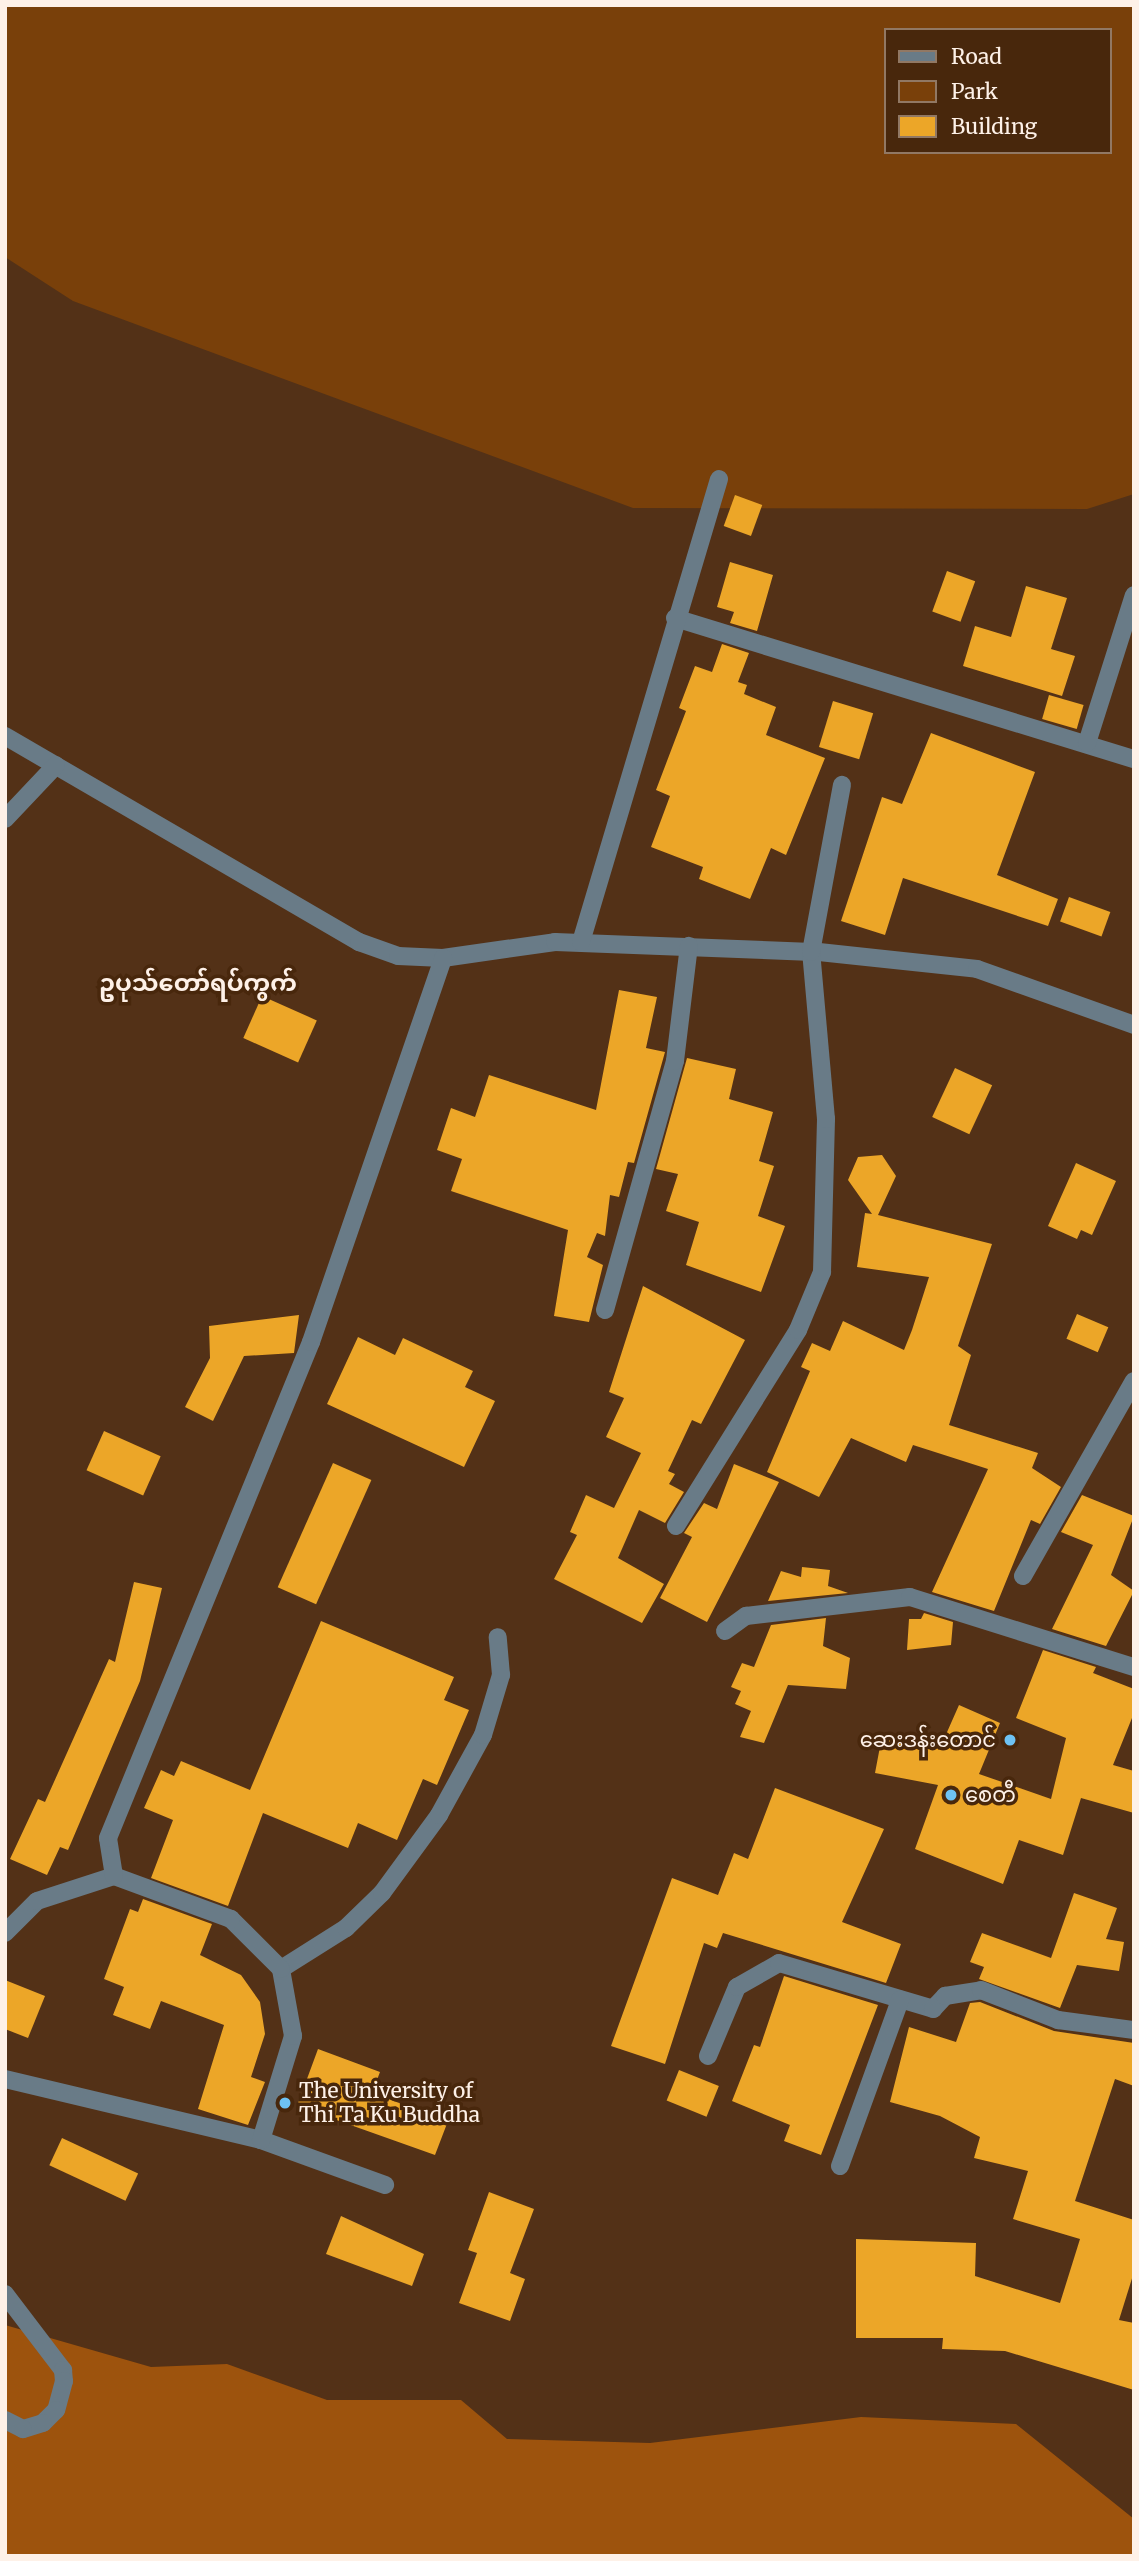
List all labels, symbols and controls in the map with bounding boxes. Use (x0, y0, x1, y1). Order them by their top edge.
legend (884, 28, 1111, 154)
text: Road (951, 43, 1002, 70)
text: Park (951, 78, 998, 105)
text: Building (951, 113, 1037, 140)
district label: ဥပုသ်တော်ရပ်ကွက် (99, 969, 297, 997)
place label: ဆေးဒန်းတောင် (860, 1727, 996, 1753)
marker: ဆေးဒန်းတောင် (1002, 1732, 1018, 1748)
place label: စေတီ (965, 1782, 1016, 1808)
marker: စေတီ (943, 1787, 959, 1803)
place label: The University of Thi Ta Ku Buddha (299, 2078, 480, 2128)
marker: The University of Thi Ta Ku Buddha (277, 2095, 293, 2111)

